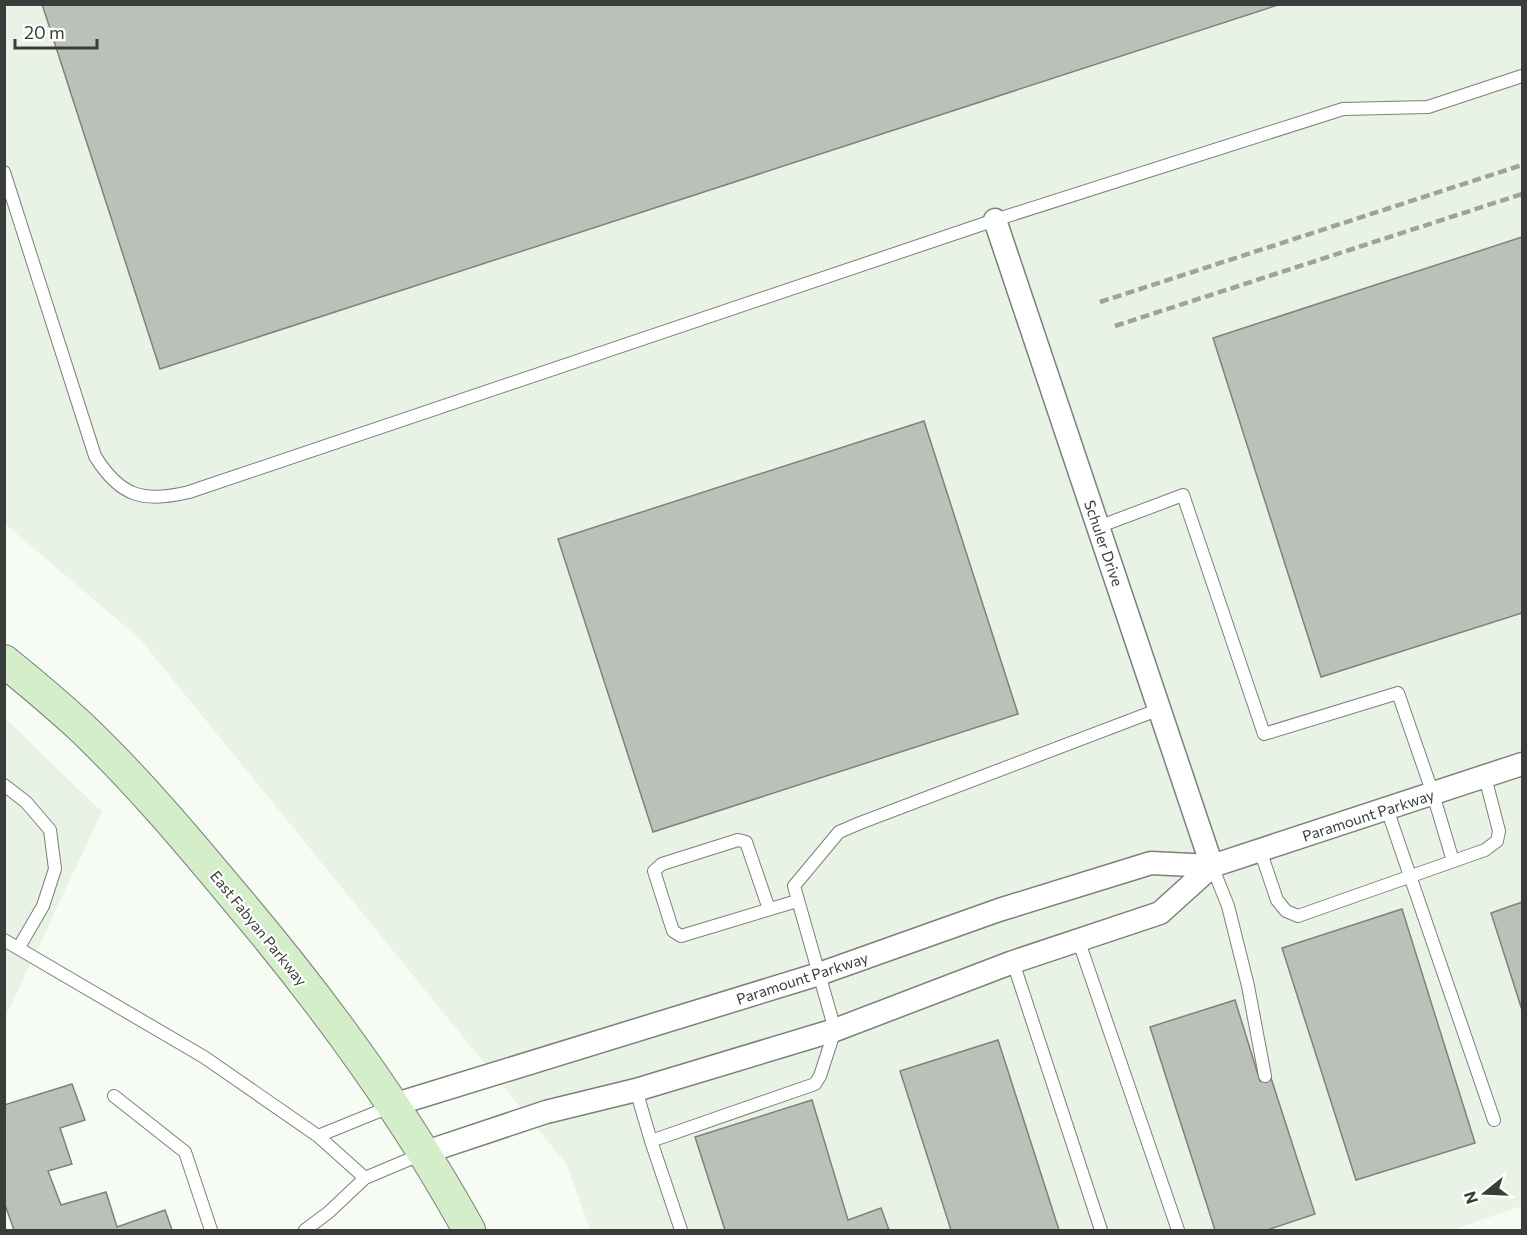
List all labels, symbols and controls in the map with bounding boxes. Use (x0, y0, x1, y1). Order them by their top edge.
scale bar (15, 12, 98, 50)
text: 20 m (24, 21, 65, 43)
street label: Schuler Drive (1081, 498, 1127, 589)
street label: Paramount Parkway (1300, 785, 1436, 845)
street label: East Fabyan Parkway (207, 867, 311, 989)
street label: Paramount Parkway (734, 948, 870, 1008)
north arrow (1455, 1163, 1515, 1223)
text: N (1459, 1189, 1481, 1206)

